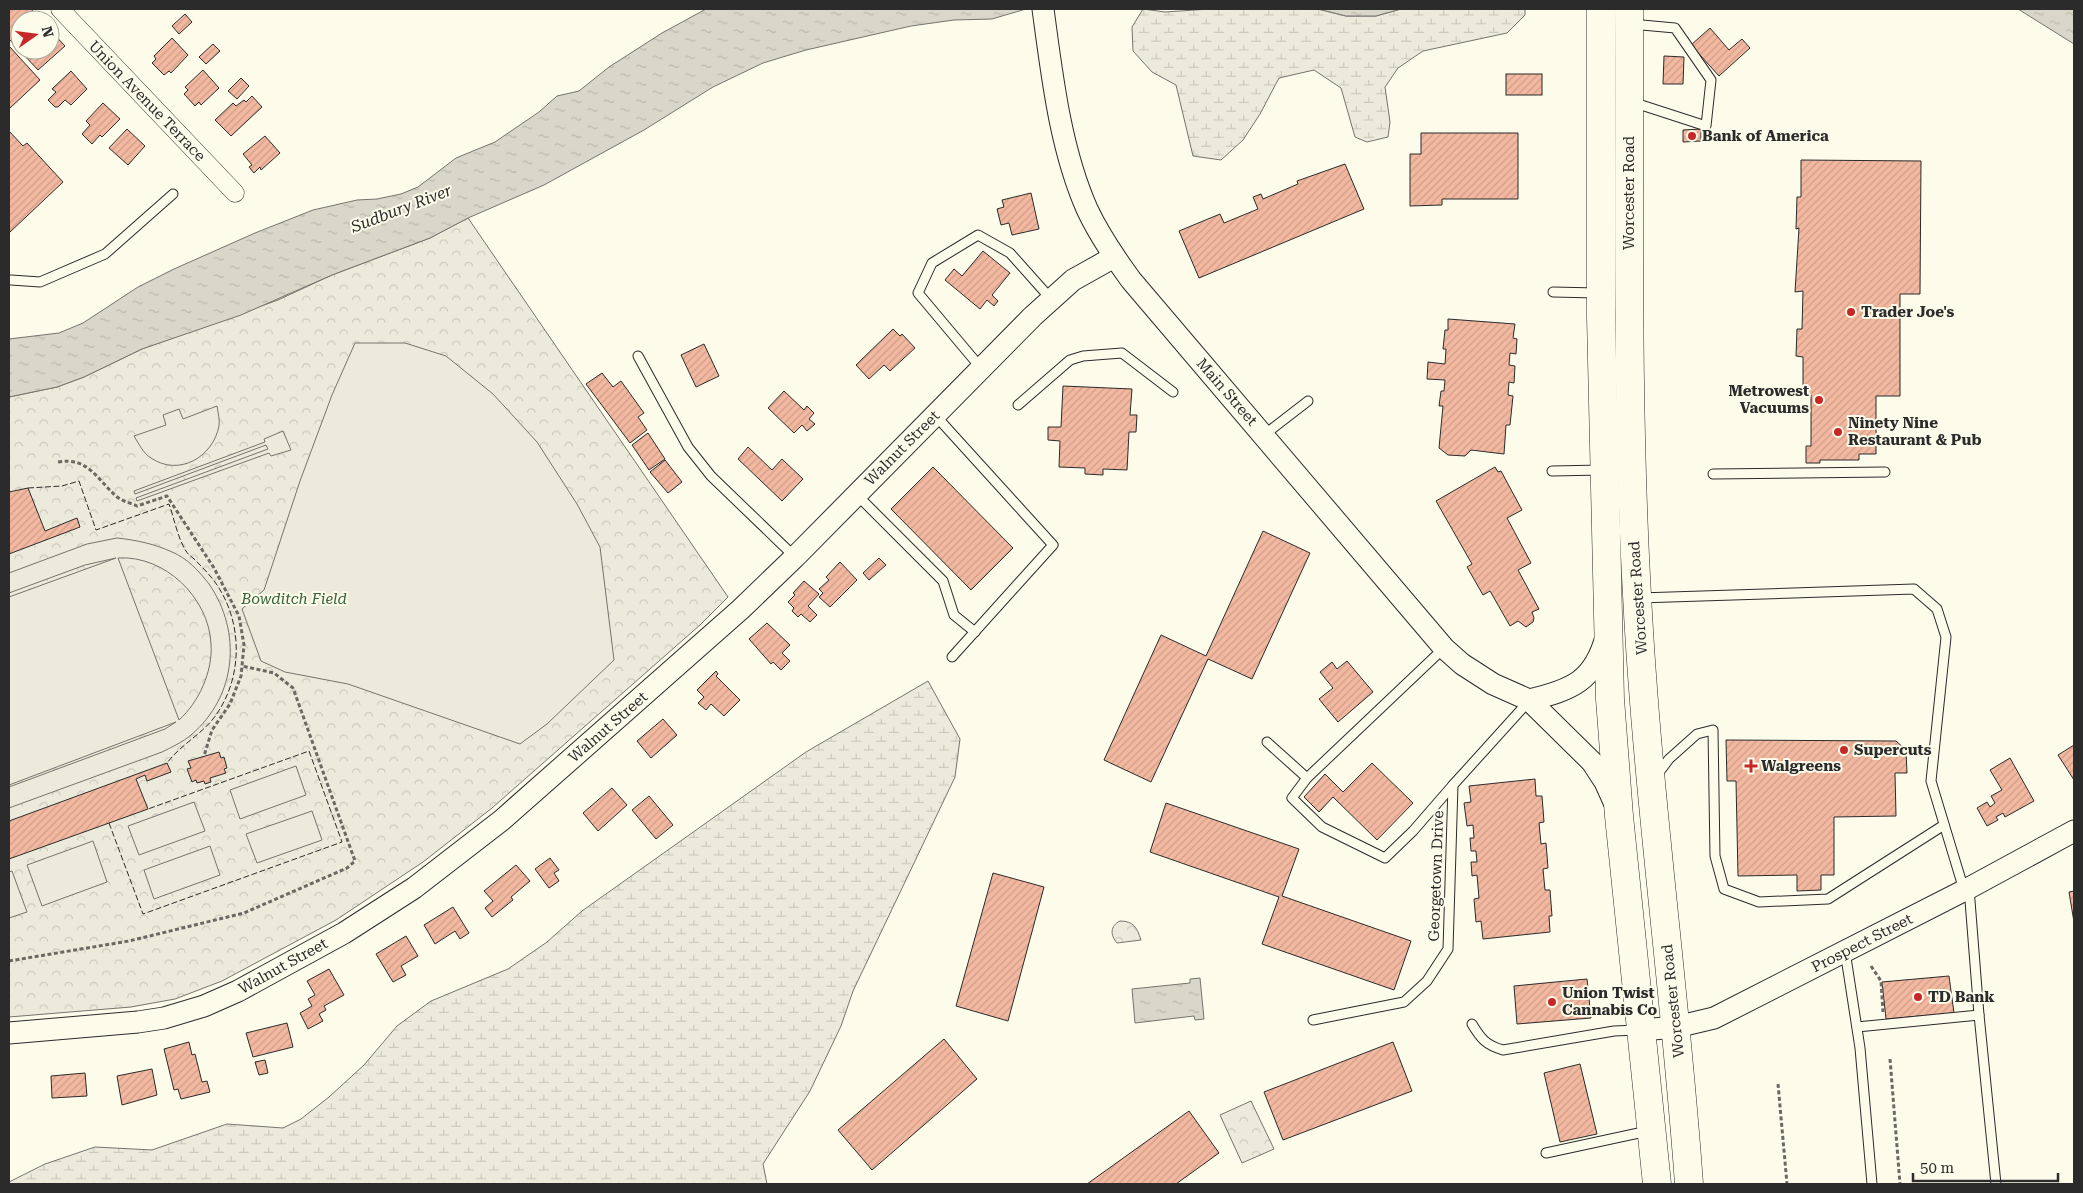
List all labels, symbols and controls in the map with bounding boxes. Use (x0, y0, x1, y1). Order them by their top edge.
north arrow (10, 10, 60, 60)
text: N (39, 25, 57, 39)
street label: Union Avenue Terrace (85, 37, 209, 165)
place label: Bank of America (1702, 127, 1829, 145)
marker: Bank of America (1686, 130, 1698, 142)
street label: Worcester Road (1620, 136, 1638, 250)
water label: Sudbury River (347, 180, 455, 237)
place label: Trader Joe's (1861, 303, 1954, 321)
marker: Trader Joe's (1845, 306, 1857, 318)
street label: Main Street (1193, 355, 1261, 430)
place label: Metrowest Vacuums (1728, 382, 1809, 417)
marker: Metrowest Vacuums (1813, 394, 1825, 406)
street label: Walnut Street (861, 406, 944, 489)
place label: Ninety Nine Restaurant & Pub (1848, 414, 1981, 449)
marker: Ninety Nine Restaurant & Pub (1832, 426, 1844, 438)
street label: Worcester Road (1625, 540, 1651, 656)
park label: Bowditch Field (240, 590, 347, 608)
street label: Walnut Street (565, 688, 651, 766)
place label: Supercuts (1854, 741, 1932, 759)
marker: Supercuts (1838, 744, 1850, 756)
place label: Walgreens (1761, 757, 1841, 775)
marker: Walgreens (1745, 760, 1757, 772)
street label: Georgetown Drive (1425, 810, 1447, 942)
street label: Prospect Street (1809, 910, 1916, 976)
street label: Walnut Street (235, 934, 331, 998)
street label: Worcester Road (1658, 943, 1688, 1059)
place label: Union Twist Cannabis Co (1562, 984, 1658, 1019)
place label: TD Bank (1928, 988, 1995, 1006)
marker: TD Bank (1912, 991, 1924, 1003)
marker: Union Twist Cannabis Co (1546, 996, 1558, 1008)
scale bar (1913, 1150, 2058, 1182)
text: 50 m (1920, 1159, 1955, 1177)

